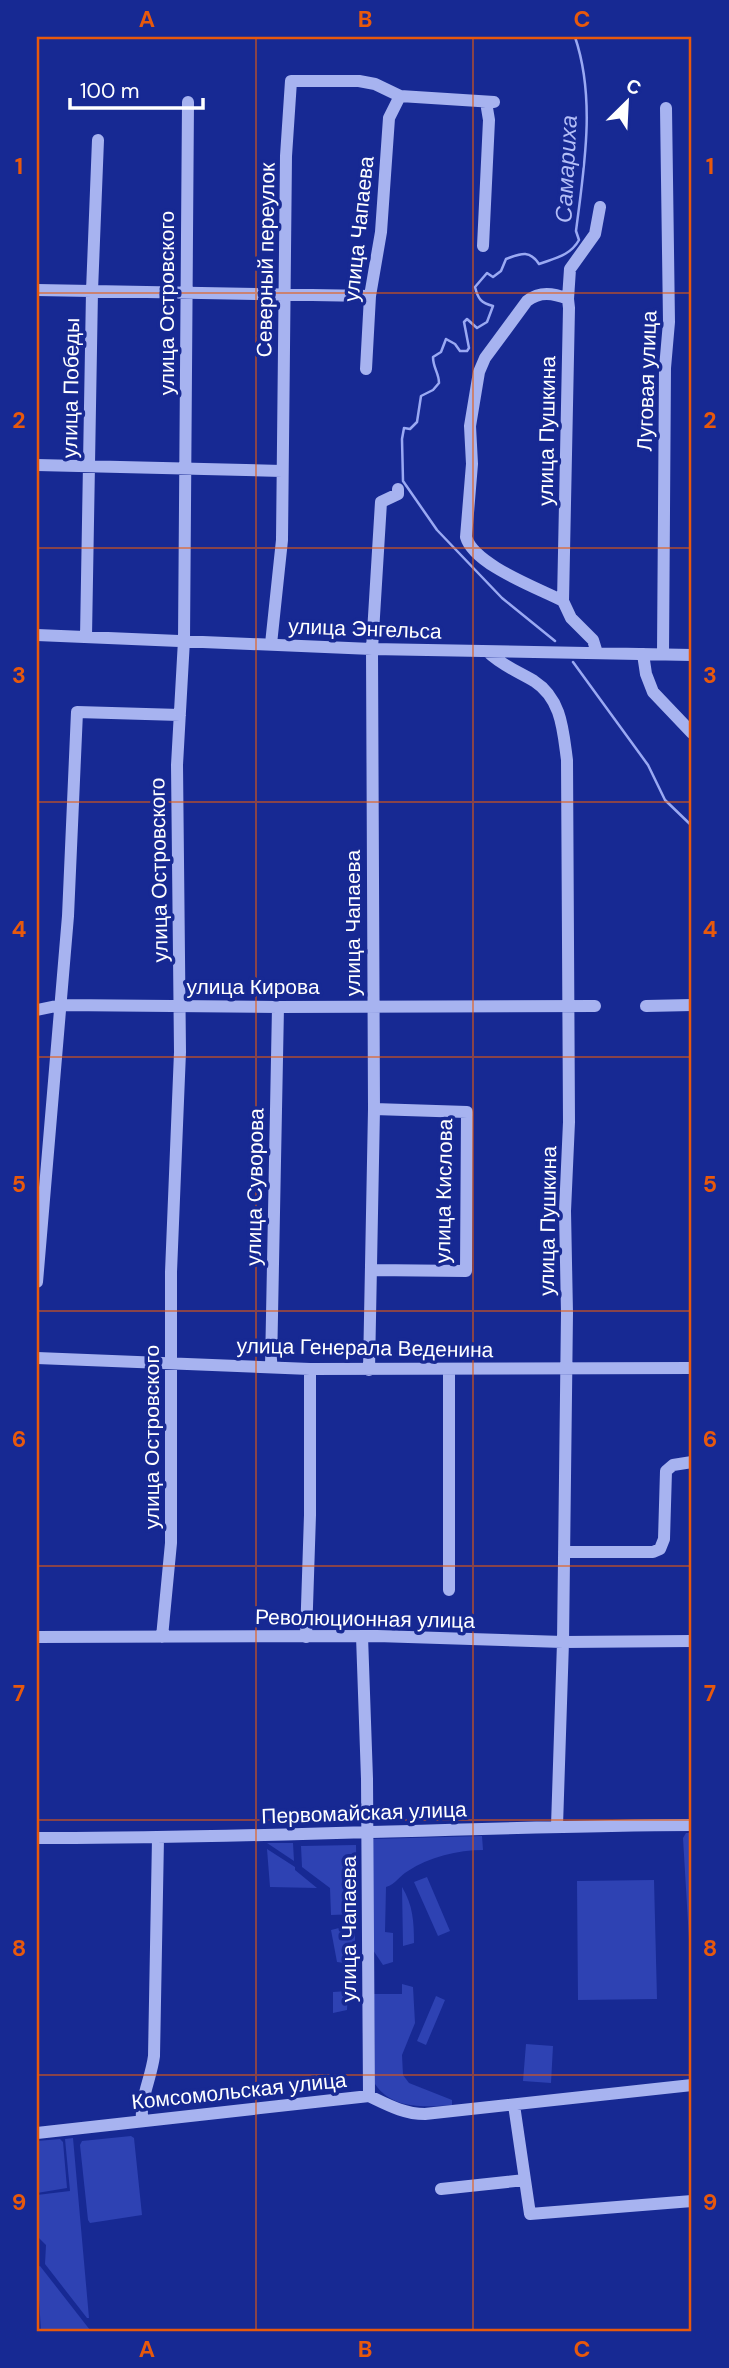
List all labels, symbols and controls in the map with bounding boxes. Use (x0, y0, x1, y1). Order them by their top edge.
text: A (139, 4, 155, 34)
text: B (358, 4, 372, 34)
text: C (574, 4, 590, 34)
scale bar (70, 66, 203, 110)
north arrow (592, 66, 662, 136)
text: С (622, 73, 645, 101)
text: 100 m (80, 77, 140, 105)
water label: Самариха (548, 114, 584, 224)
text: 1 (15, 151, 23, 181)
text: 1 (706, 151, 714, 181)
street label: улица Чапаева (337, 154, 381, 303)
street label: Северный переулок (250, 162, 282, 358)
street label: улица Островского (153, 211, 181, 395)
street label: Луговая улица (631, 310, 663, 452)
street label: улица Победы (56, 318, 86, 458)
street label: улица Пушкина (532, 355, 562, 506)
text: 2 (12, 405, 26, 435)
text: 2 (703, 405, 717, 435)
street label: улица Энгельса (288, 612, 443, 646)
text: 3 (12, 660, 26, 690)
text: 3 (703, 660, 717, 690)
street label: улица Островского (143, 778, 175, 962)
street label: улица Чапаева (339, 850, 367, 996)
text: 4 (12, 914, 27, 944)
text: 4 (703, 914, 718, 944)
street label: улица Кирова (186, 973, 320, 1001)
street label: улица Суворова (240, 1108, 270, 1266)
street label: улица Кислова (429, 1118, 459, 1264)
street label: улица Пушкина (533, 1145, 563, 1296)
text: 5 (12, 1169, 26, 1199)
text: 5 (703, 1169, 717, 1199)
street label: улица Генерала Веденина (236, 1332, 494, 1364)
street label: улица Островского (138, 1345, 166, 1529)
text: 6 (12, 1424, 26, 1454)
text: 6 (703, 1424, 717, 1454)
street label: Революционная улица (255, 1603, 475, 1635)
text: 7 (13, 1678, 25, 1708)
text: 7 (704, 1678, 716, 1708)
street label: Первомайская улица (261, 1795, 467, 1831)
street label: улица Чапаева (335, 1856, 363, 2002)
text: 8 (12, 1933, 26, 1963)
text: 8 (703, 1933, 717, 1963)
street label: Комсомольская улица (130, 2066, 348, 2116)
text: 9 (12, 2187, 26, 2217)
text: 9 (703, 2187, 717, 2217)
text: A (139, 2334, 155, 2364)
text: B (358, 2334, 372, 2364)
text: C (574, 2334, 590, 2364)

